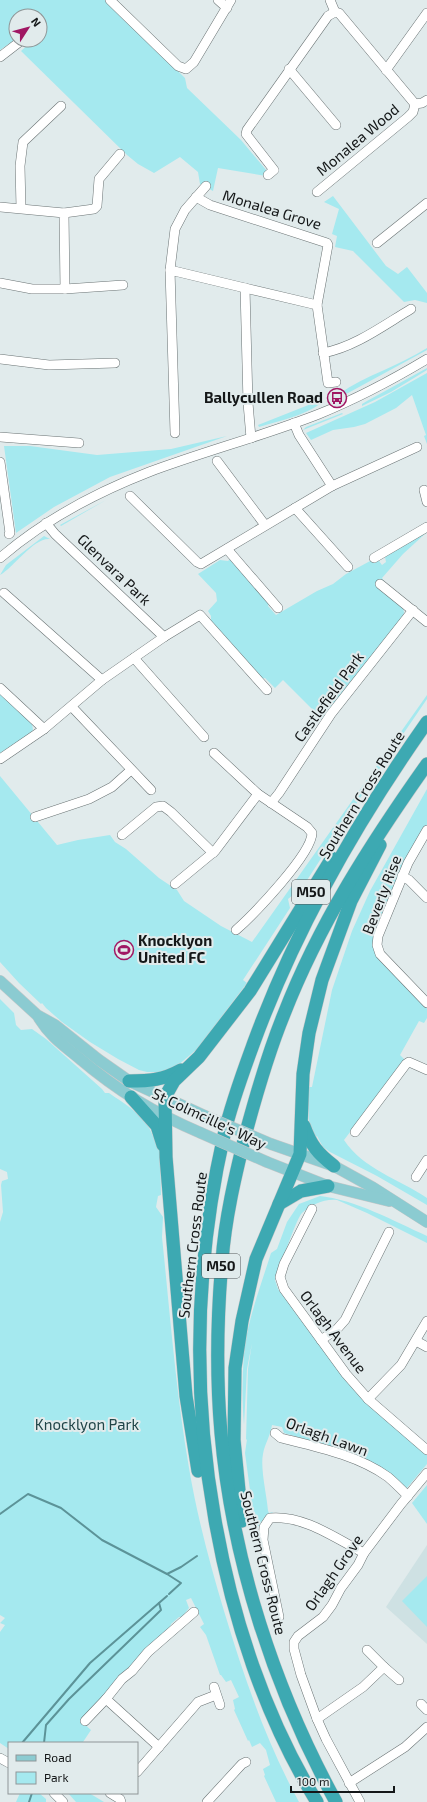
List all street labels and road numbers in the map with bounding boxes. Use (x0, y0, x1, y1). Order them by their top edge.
street label: Monalea Wood (312, 100, 402, 179)
street label: Monalea Grove (221, 185, 324, 233)
street label: Glenvara Park (74, 530, 155, 609)
street label: Castlefield Park (290, 648, 367, 745)
street label: Southern Cross Route (314, 727, 408, 862)
street label: Beverly Rise (358, 853, 404, 937)
road number: M50 (292, 880, 330, 904)
street label: St Colmcille's Way (149, 1084, 270, 1152)
street label: Southern Cross Route (174, 1171, 210, 1319)
road number: M50 (202, 1254, 240, 1278)
street label: Orlagh Avenue (297, 1286, 371, 1376)
street label: Orlagh Lawn (284, 1413, 371, 1459)
street label: Southern Cross Route (237, 1489, 291, 1637)
street label: Orlagh Grove (300, 1531, 366, 1614)

